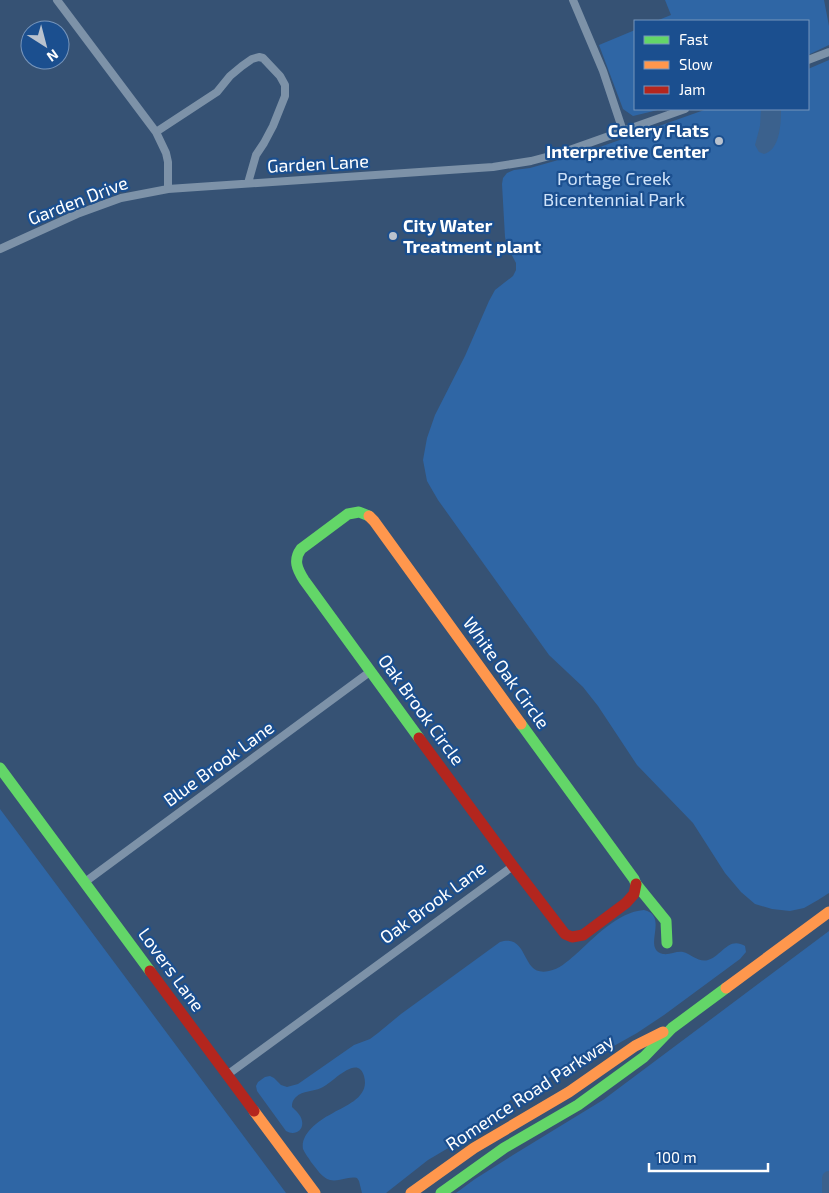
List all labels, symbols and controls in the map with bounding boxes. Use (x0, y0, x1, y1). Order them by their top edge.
north arrow (20, 20, 70, 70)
legend (634, 20, 809, 110)
text: Fast (679, 30, 709, 48)
text: N (44, 46, 62, 66)
text: Slow (679, 55, 713, 73)
text: Jam (679, 80, 705, 98)
place label: Celery Flats Interpretive Center (546, 119, 709, 162)
marker: Celery Flats Interpretive Center (713, 135, 725, 147)
street label: Garden Lane (266, 149, 369, 177)
park label: Portage Creek Bicentennial Park (543, 167, 685, 210)
street label: Garden Drive (24, 171, 131, 229)
place label: City Water Treatment plant (403, 214, 542, 257)
marker: City Water Treatment plant (387, 230, 399, 242)
street label: White Oak Circle (459, 612, 555, 733)
street label: Oak Brook Circle (374, 650, 470, 769)
street label: Blue Brook Lane (159, 716, 278, 811)
street label: Oak Brook Lane (375, 856, 490, 948)
street label: Lovers Lane (134, 923, 210, 1016)
street label: Romence Road Parkway (441, 1029, 618, 1155)
scale bar (649, 1140, 768, 1172)
text: 100 m (656, 1148, 697, 1166)

